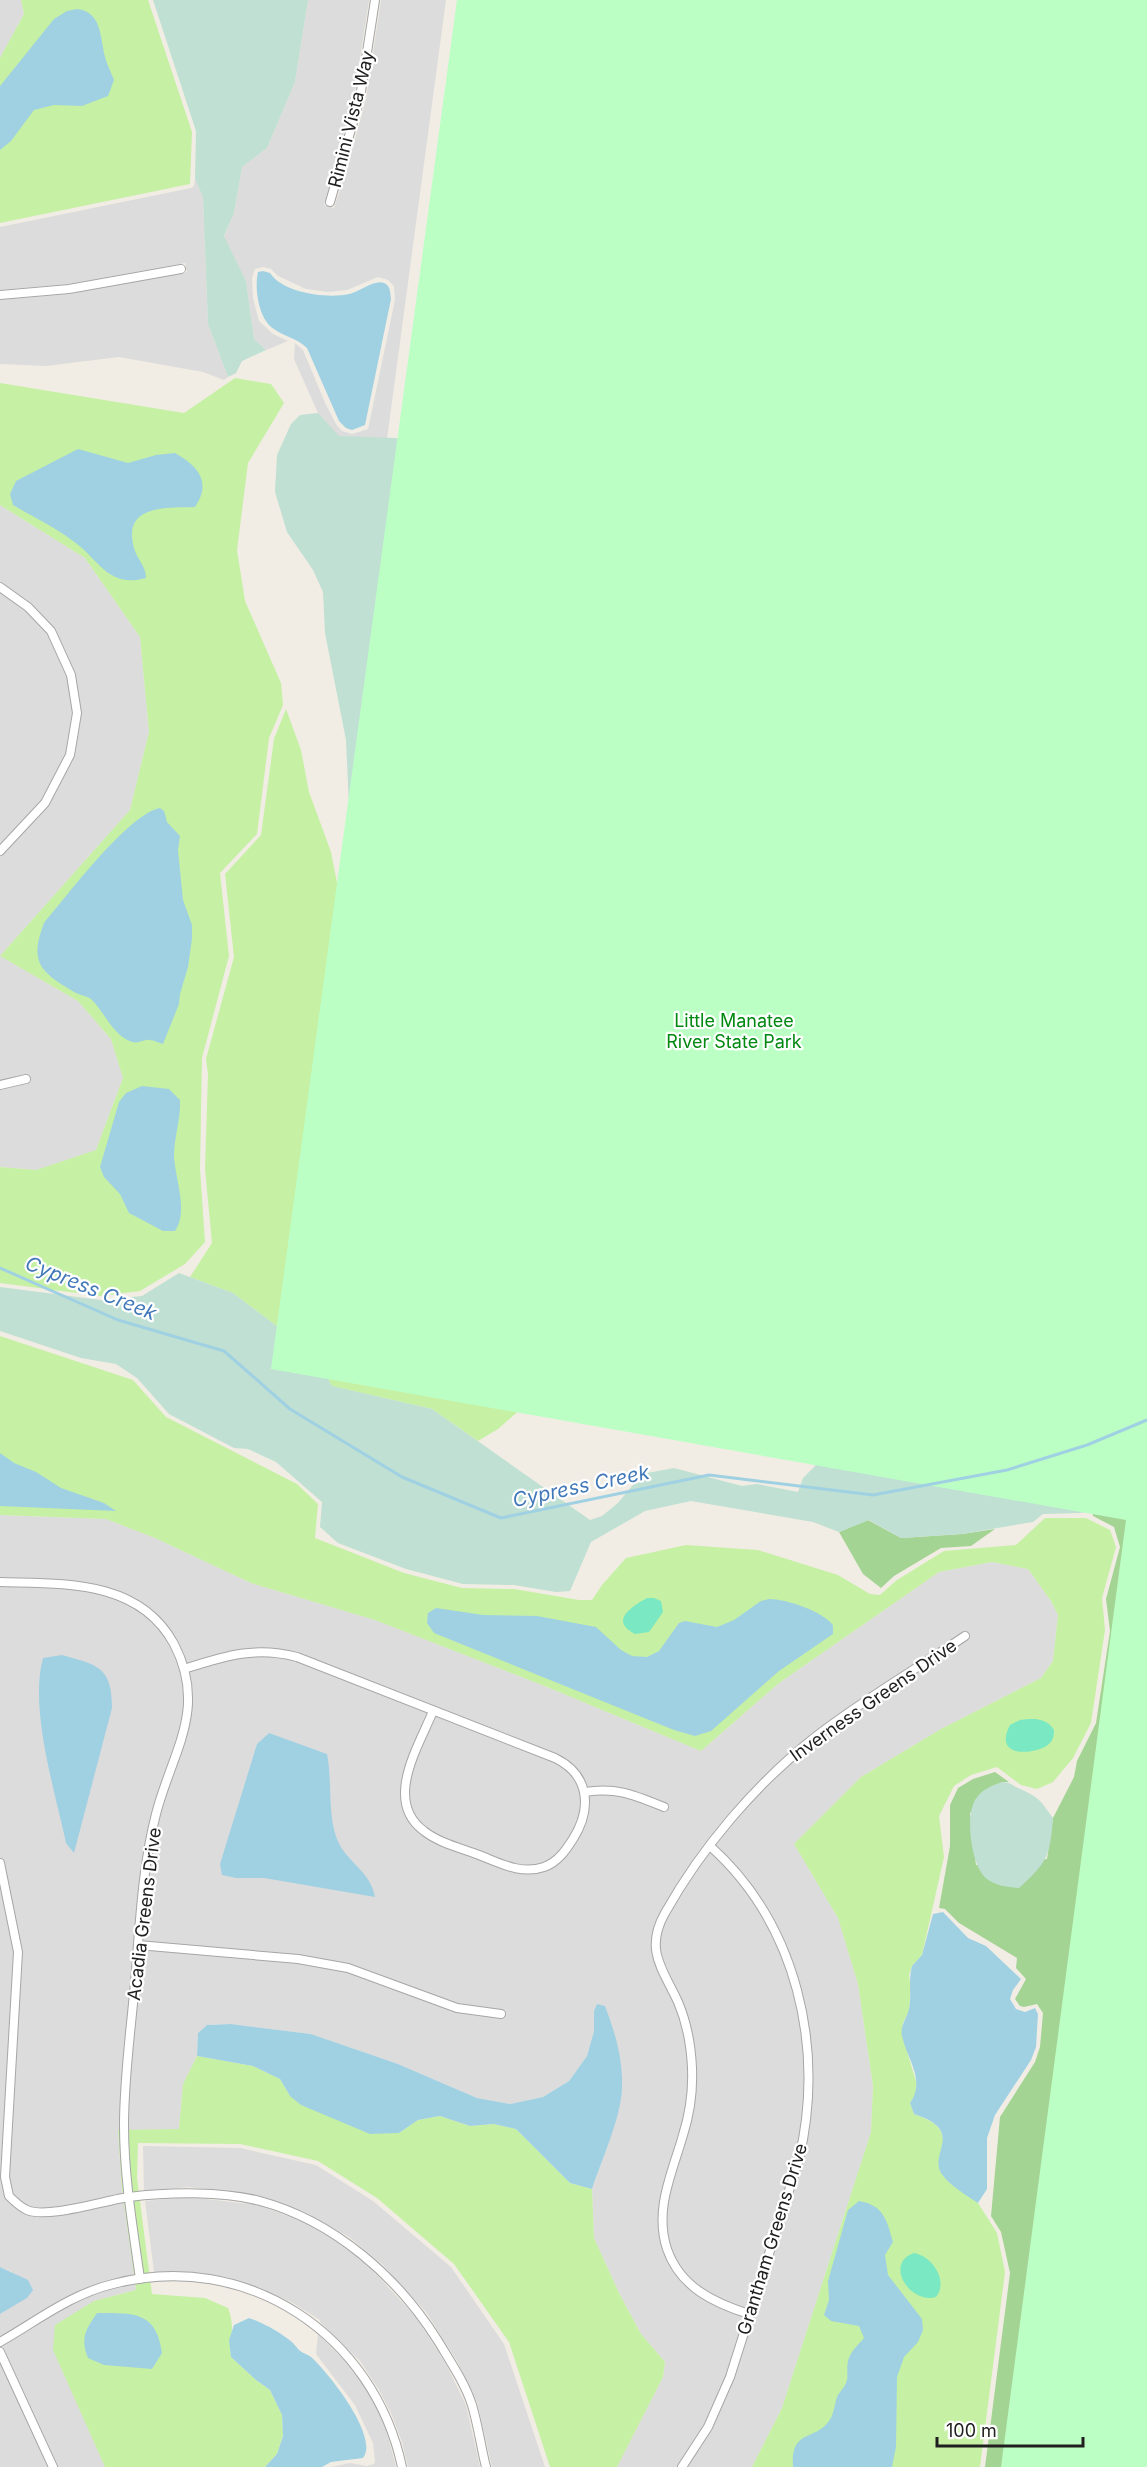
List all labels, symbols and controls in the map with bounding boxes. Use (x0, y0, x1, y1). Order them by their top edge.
street label: Rimini Vista Way (324, 48, 378, 190)
park label: Little Manatee River State Park (666, 1010, 802, 1052)
water label: Cypress Creek (22, 1251, 161, 1326)
water label: Cypress Creek (510, 1460, 653, 1512)
street label: Inverness Greens Drive (786, 1634, 960, 1766)
street label: Acadia Greens Drive (123, 1826, 165, 2002)
street label: Grantham Greens Drive (733, 2141, 811, 2337)
scale bar (937, 2410, 1082, 2448)
text: 100 m (946, 2420, 997, 2441)

